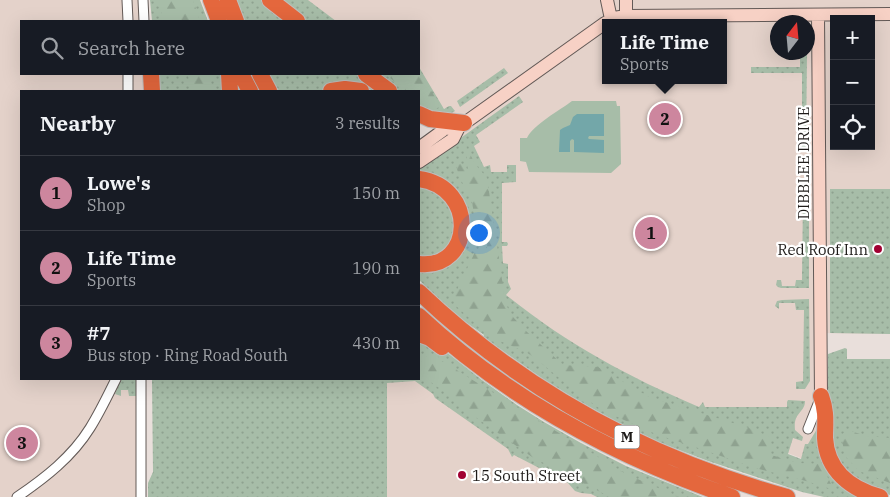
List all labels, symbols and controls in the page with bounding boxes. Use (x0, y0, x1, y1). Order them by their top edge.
north arrow (770, 15, 815, 60)
map controls (830, 15, 875, 150)
button: + (830, 15, 875, 60)
popup (602, 19, 727, 84)
search box (20, 20, 420, 75)
text: Life Time (620, 30, 709, 54)
icon: search (38, 34, 66, 62)
text: Search here (78, 36, 185, 60)
text: Sports (620, 54, 669, 74)
button: − (830, 60, 875, 105)
pin: 2 (649, 100, 681, 138)
button: locate (830, 105, 875, 150)
street label: DIBBLEE DRIVE (794, 107, 813, 219)
text: Nearby (40, 109, 116, 137)
text: 3 results (335, 113, 400, 133)
text: Lowe's (87, 171, 151, 195)
text: 1 (51, 183, 61, 203)
text: 150 m (352, 183, 400, 203)
text: Shop (87, 195, 125, 215)
pin: 1 (635, 214, 667, 252)
your location (466, 220, 492, 246)
place label: Red Roof Inn (778, 240, 868, 259)
marker: Red Roof Inn (872, 243, 884, 255)
text: Life Time (87, 246, 176, 270)
text: 2 (51, 258, 61, 278)
text: 190 m (352, 258, 400, 278)
text: Sports (87, 270, 136, 290)
text: #7 (87, 321, 111, 345)
text: 3 (51, 333, 61, 353)
text: 430 m (352, 333, 400, 353)
text: Bus stop · Ring Road South (87, 345, 288, 365)
pin: 3 (6, 424, 38, 462)
road number: M (614, 426, 640, 448)
place label: 15 South Street (472, 466, 580, 485)
marker: 15 South Street (456, 469, 468, 481)

